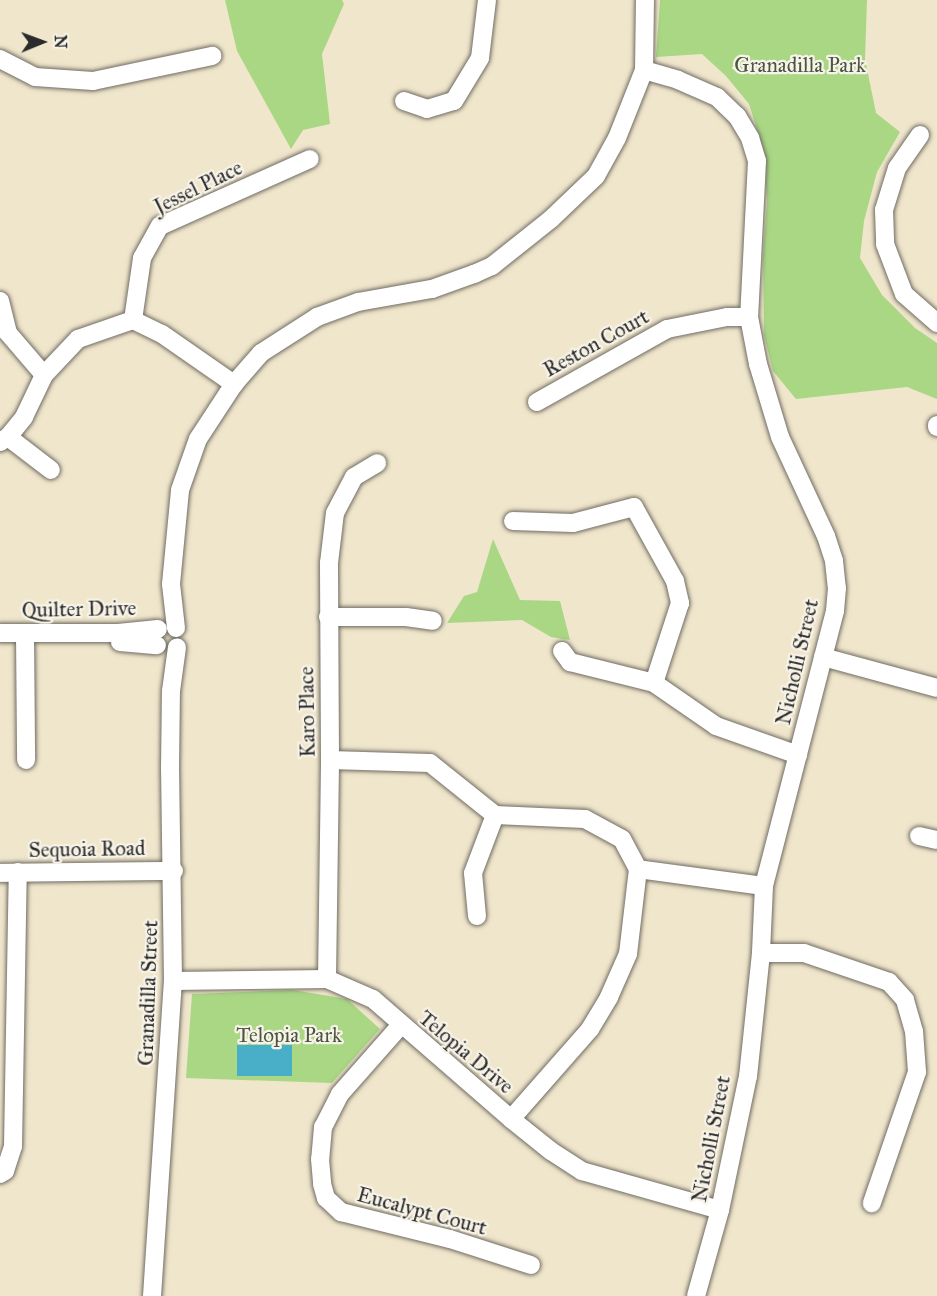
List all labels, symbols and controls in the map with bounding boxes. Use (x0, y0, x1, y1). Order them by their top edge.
north arrow (12, 12, 72, 72)
text: N (51, 35, 70, 49)
park label: Granadilla Park (734, 52, 866, 78)
street label: Jessel Place (150, 155, 246, 219)
street label: Reston Court (539, 304, 653, 382)
street label: Quilter Drive (22, 595, 136, 623)
street label: Nicholli Street (770, 597, 824, 727)
street label: Karo Place (294, 666, 320, 758)
street label: Sequoia Road (28, 835, 146, 863)
street label: Granadilla Street (133, 920, 163, 1066)
street label: Telopia Drive (413, 1005, 519, 1099)
park label: Telopia Park (236, 1022, 342, 1048)
street label: Nicholli Street (686, 1074, 736, 1204)
street label: Eucalypt Court (354, 1182, 490, 1240)

